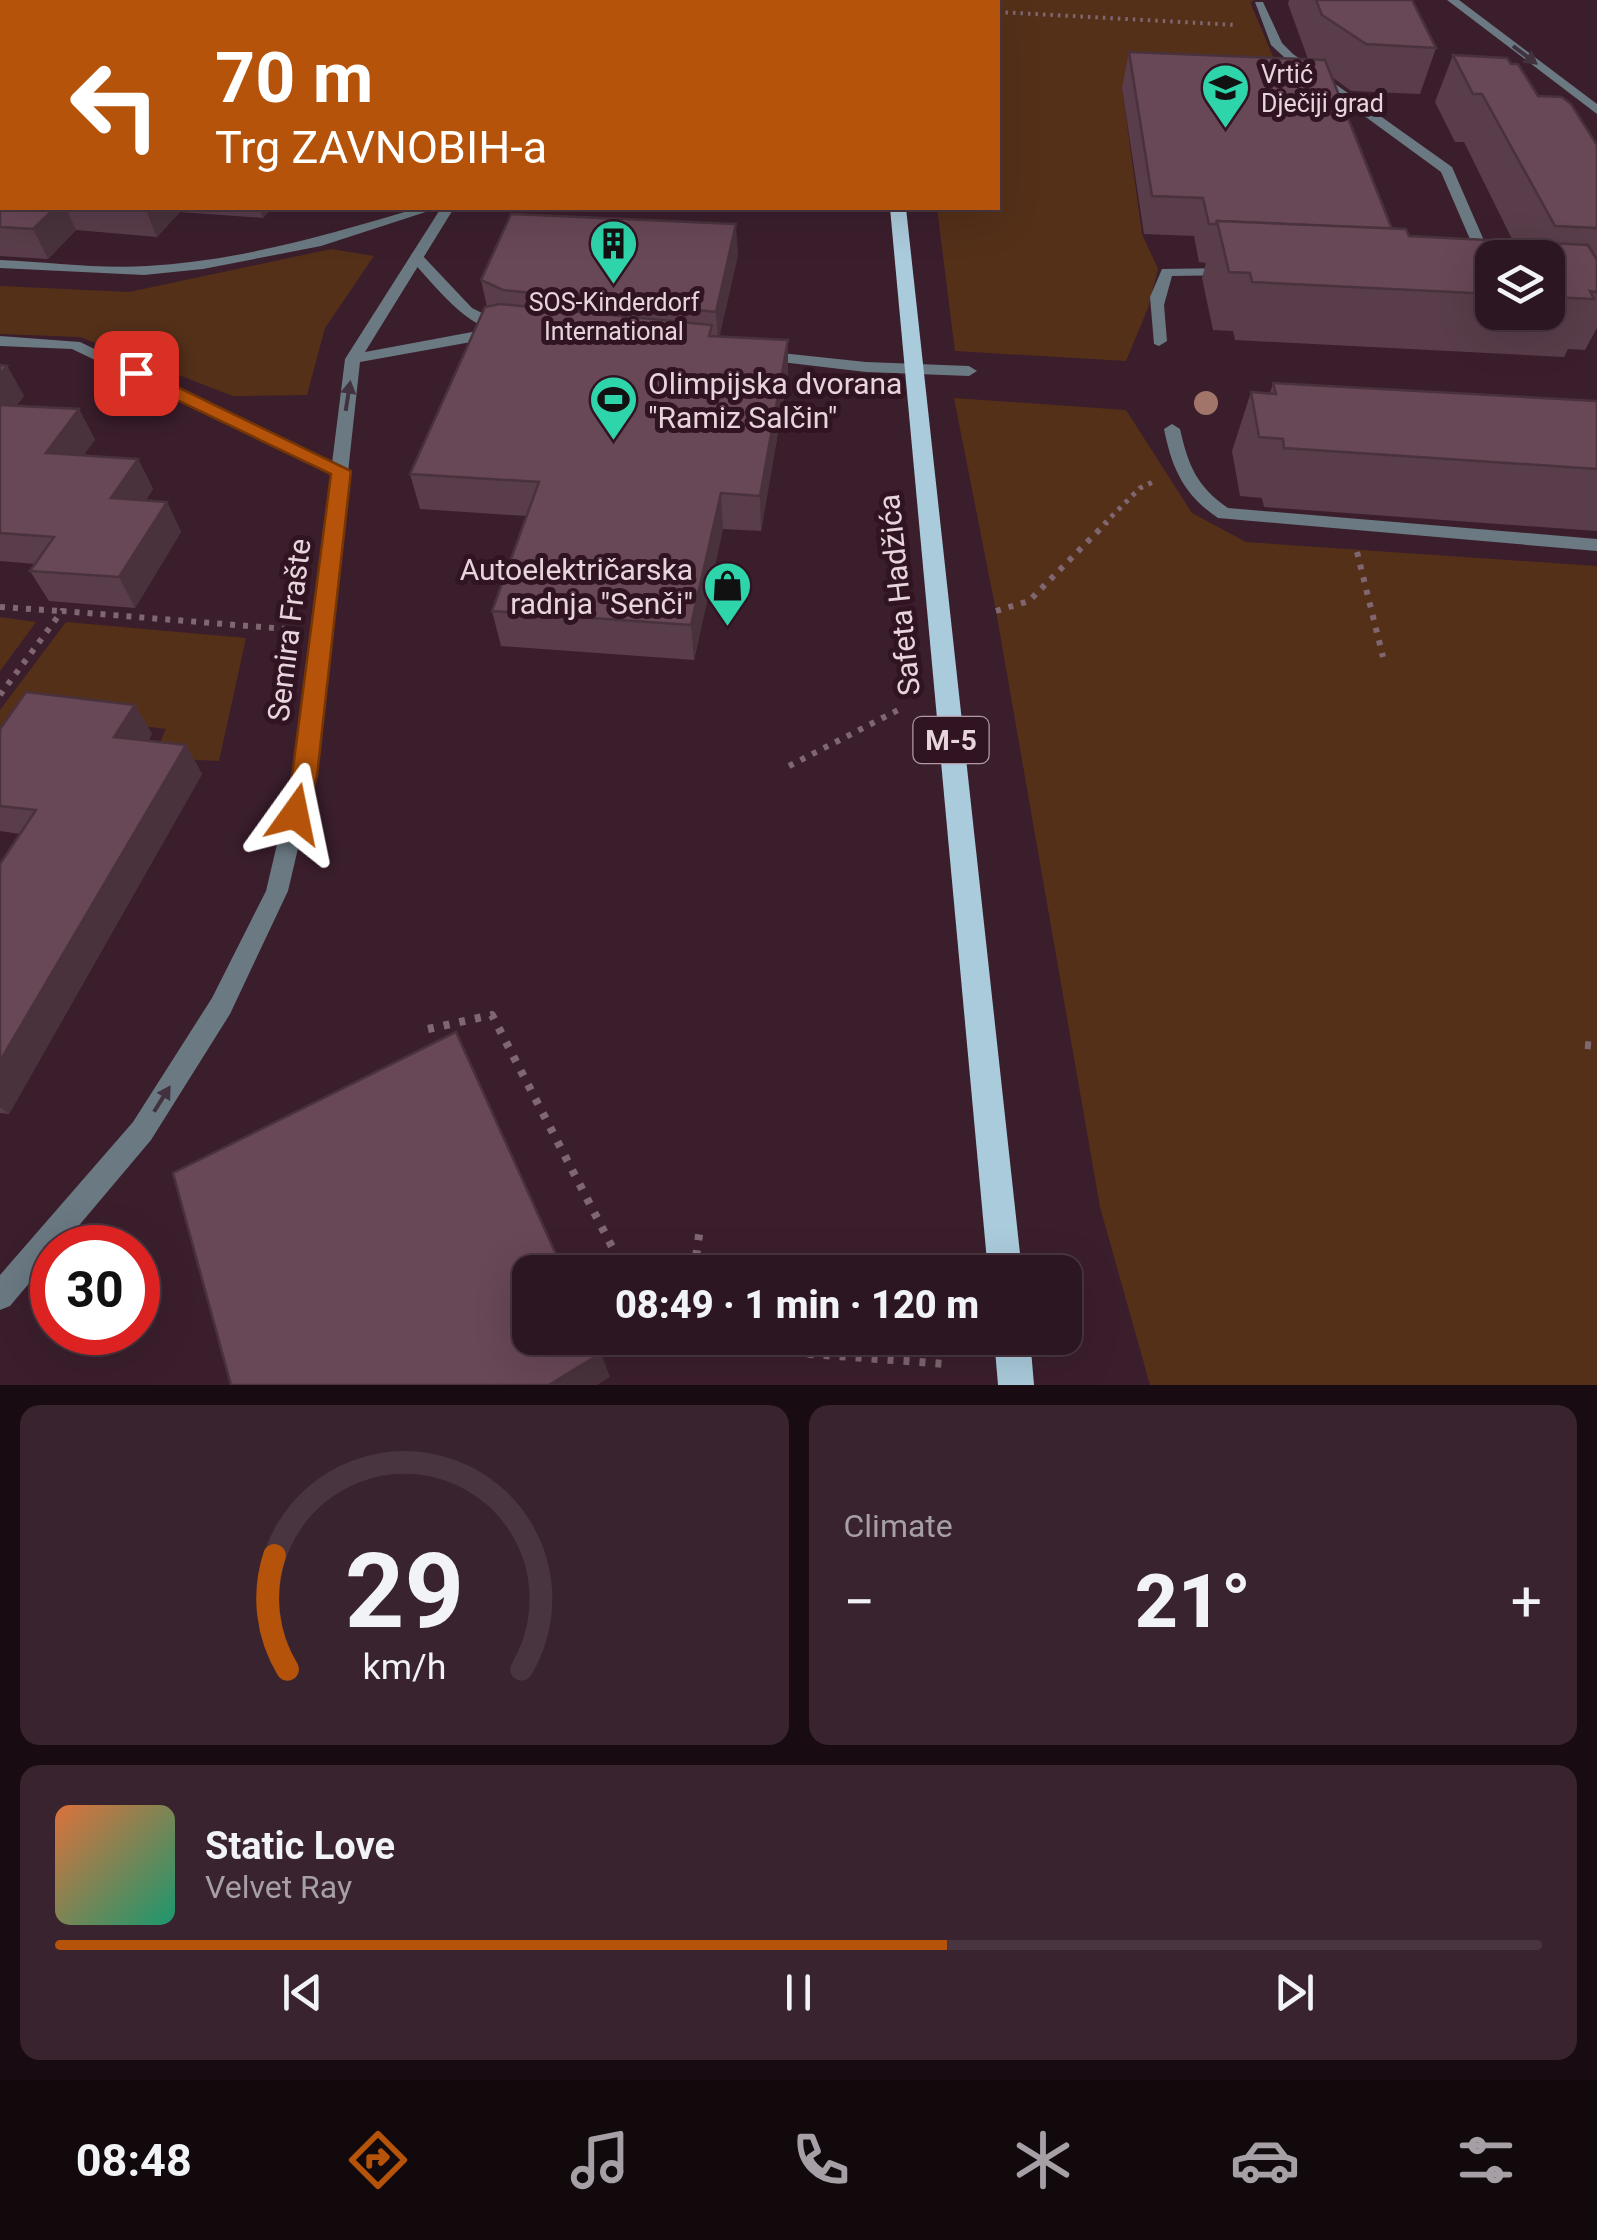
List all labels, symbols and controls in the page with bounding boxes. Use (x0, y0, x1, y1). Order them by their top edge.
text: 70 m (215, 37, 373, 119)
icon: left (50, 40, 180, 170)
one-way arrow (1512, 44, 1538, 64)
place label: Vrtić Dječiji grad (1261, 60, 1384, 118)
school or university icon: Vrtić Dječiji grad (1200, 62, 1252, 130)
text: Trg ZAVNOBIH-a (215, 121, 547, 174)
building icon: SOS-Kinderdorf International (588, 218, 640, 286)
map controls (1475, 240, 1565, 330)
button: layers (1475, 240, 1565, 330)
place label: SOS-Kinderdorf International (529, 288, 700, 346)
pin (94, 331, 179, 416)
icon: arrive (109, 346, 164, 401)
place label: Olimpijska dvorana "Ramiz Salčin" (648, 366, 902, 435)
sports icon: Olimpijska dvorana "Ramiz Salčin" (587, 374, 639, 442)
one-way arrow (340, 380, 356, 411)
street label: Safeta Hadžića (871, 492, 927, 698)
street label: Semira Frašte (260, 537, 318, 723)
place label: Autoelektričarska radnja "Senči" (460, 552, 693, 621)
shop icon: Autoelektričarska radnja "Senči" (702, 560, 754, 628)
road number: M-5 (914, 717, 988, 763)
position arrow (243, 762, 347, 866)
one-way arrow (153, 1085, 171, 1113)
speed limit sign: 30 (30, 1225, 160, 1355)
text: 08:49 · 1 min · 120 m (615, 1283, 979, 1327)
text: Climate (844, 1507, 953, 1545)
text: 29 (345, 1531, 464, 1652)
text: 21° (1135, 1557, 1251, 1645)
text: − (844, 1570, 875, 1634)
text: + (1511, 1570, 1542, 1634)
text: km/h (362, 1646, 446, 1688)
text: Static Love (205, 1824, 395, 1868)
text: Velvet Ray (205, 1868, 352, 1906)
icon: previous (275, 1965, 330, 2020)
icon: pause (771, 1965, 826, 2020)
icon: next (1267, 1965, 1322, 2020)
icon: directions (343, 2125, 413, 2195)
icon: music (565, 2125, 635, 2195)
icon: phone (786, 2125, 856, 2195)
icon: climate (1008, 2125, 1078, 2195)
icon: car (1230, 2125, 1300, 2195)
icon: filters (1451, 2125, 1521, 2195)
text: 08:48 (76, 2134, 192, 2187)

